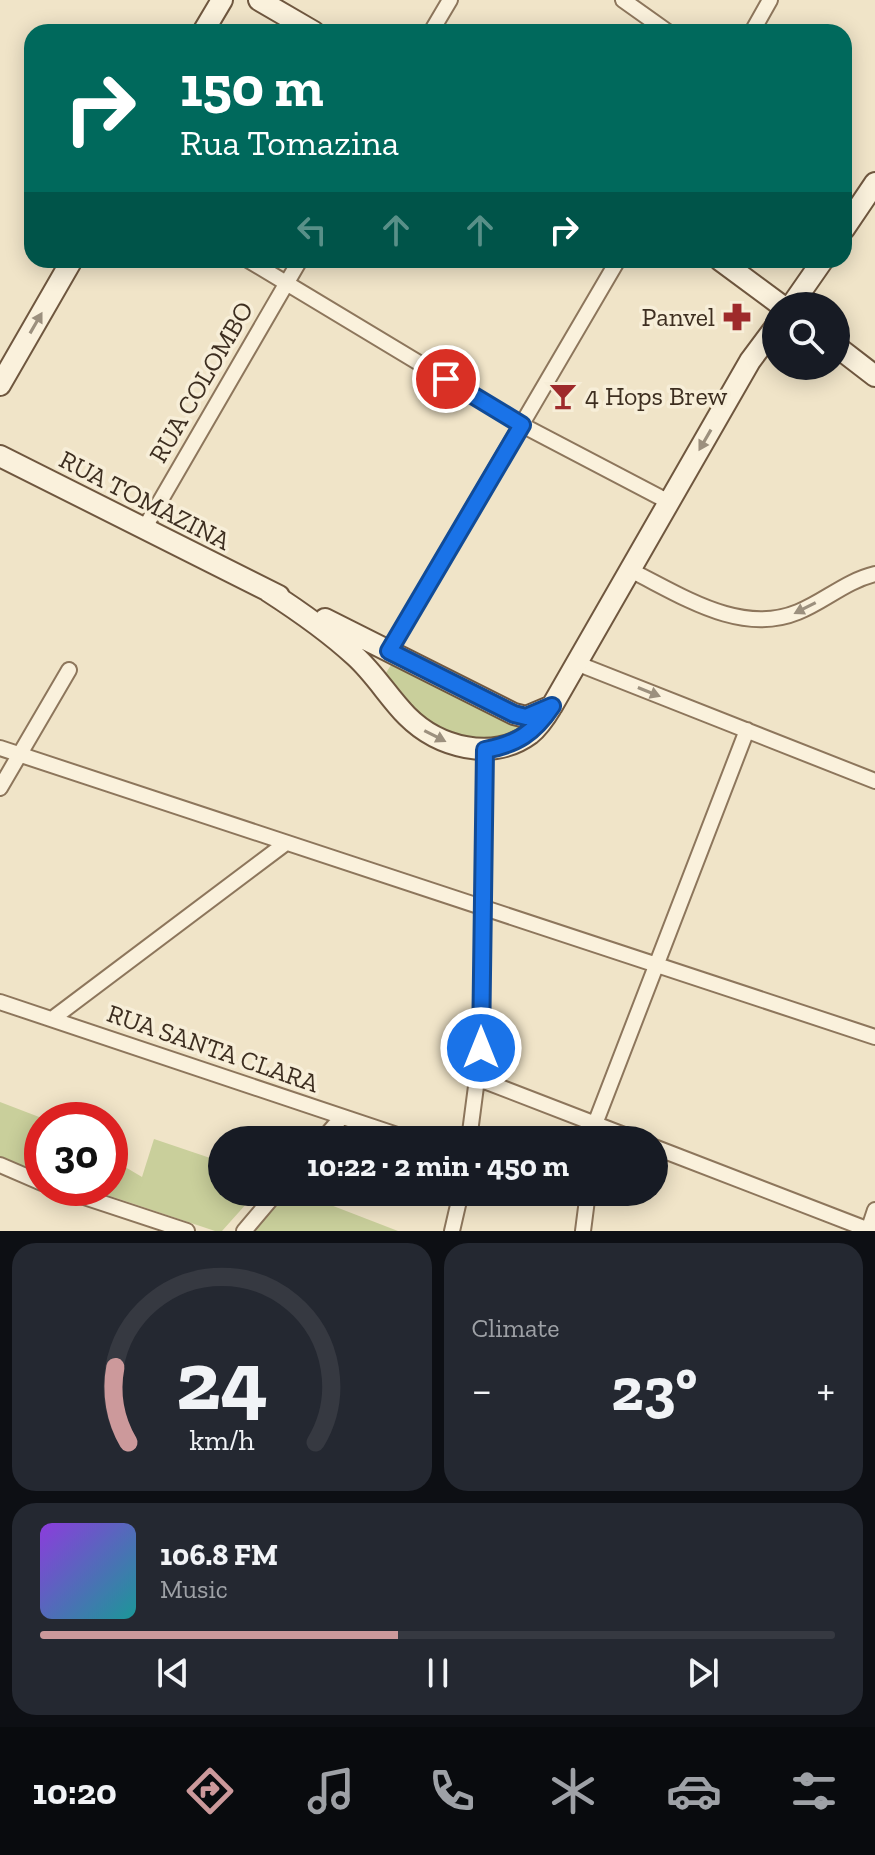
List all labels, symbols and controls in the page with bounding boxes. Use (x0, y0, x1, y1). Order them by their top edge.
text: 150 m (180, 53, 324, 120)
icon: right (48, 56, 152, 160)
text: Rua Tomazina (180, 121, 399, 164)
icon: left (290, 208, 334, 252)
icon: ahead (374, 208, 418, 252)
icon: ahead (458, 208, 502, 252)
icon: right (542, 208, 586, 252)
map controls (762, 292, 850, 380)
button: search (762, 292, 850, 380)
street label: RUA COLOMBO (142, 296, 260, 468)
place label: Panvel (641, 301, 715, 333)
pharmacy icon: Panvel (722, 302, 752, 332)
one-way arrow (29, 312, 43, 334)
pin (412, 345, 480, 413)
icon: arrive (424, 357, 468, 401)
place label: 4 Hops Brew (585, 380, 727, 412)
bar icon: 4 Hops Brew (548, 381, 578, 411)
one-way arrow (698, 429, 712, 451)
street label: RUA TOMAZINA (54, 443, 237, 557)
one-way arrow (794, 601, 817, 615)
one-way arrow (637, 686, 661, 699)
one-way arrow (423, 729, 446, 742)
street label: RUA SANTA CLARA (103, 997, 324, 1100)
position arrow (439, 1006, 523, 1090)
speed limit sign: 30 (24, 1102, 128, 1206)
text: 10:22 · 2 min · 450 m (307, 1148, 569, 1184)
text: Climate (472, 1312, 559, 1344)
text: 24 (176, 1330, 268, 1430)
text: 23° (611, 1353, 697, 1425)
text: − (472, 1363, 492, 1416)
text: + (816, 1363, 835, 1416)
text: km/h (189, 1423, 254, 1457)
text: 106.8 FM (160, 1537, 278, 1573)
text: Music (160, 1573, 228, 1605)
icon: previous (151, 1651, 195, 1695)
icon: pause (416, 1651, 460, 1695)
icon: next (681, 1651, 725, 1695)
icon: directions (182, 1763, 238, 1819)
icon: music (303, 1763, 359, 1819)
icon: phone (424, 1763, 480, 1819)
icon: climate (545, 1763, 601, 1819)
icon: car (666, 1763, 722, 1819)
icon: filters (786, 1763, 842, 1819)
text: 10:20 (32, 1770, 117, 1813)

